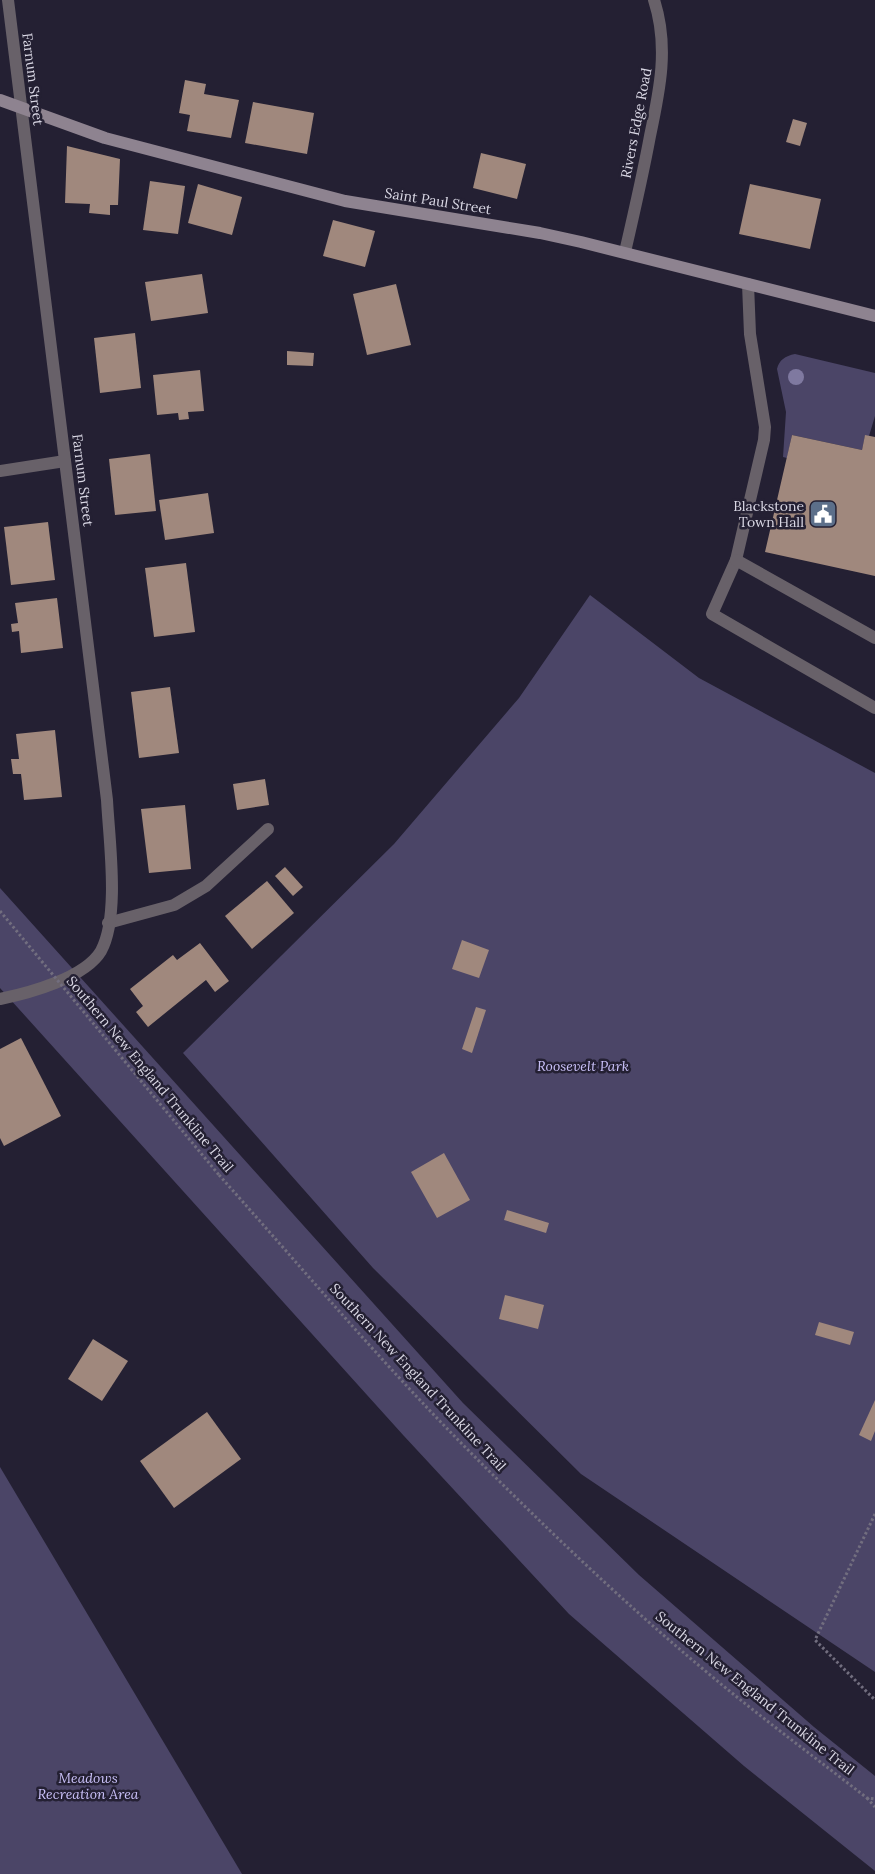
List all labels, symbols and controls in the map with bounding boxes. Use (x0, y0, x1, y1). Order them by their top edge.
street label: Farnum Street (18, 32, 48, 127)
street label: Rivers Edge Road (616, 66, 656, 180)
street label: Saint Paul Street (383, 184, 493, 218)
street label: Farnum Street (68, 433, 98, 528)
place label: Blackstone Town Hall (733, 497, 804, 531)
public building icon: Blackstone Town Hall (808, 499, 838, 529)
street label: Southern New England Trunkline Trail (63, 972, 237, 1176)
park label: Roosevelt Park (537, 1057, 629, 1075)
street label: Southern New England Trunkline Trail (326, 1279, 510, 1475)
street label: Southern New England Trunkline Trail (652, 1607, 858, 1779)
park label: Meadows Recreation Area (37, 1769, 139, 1803)

